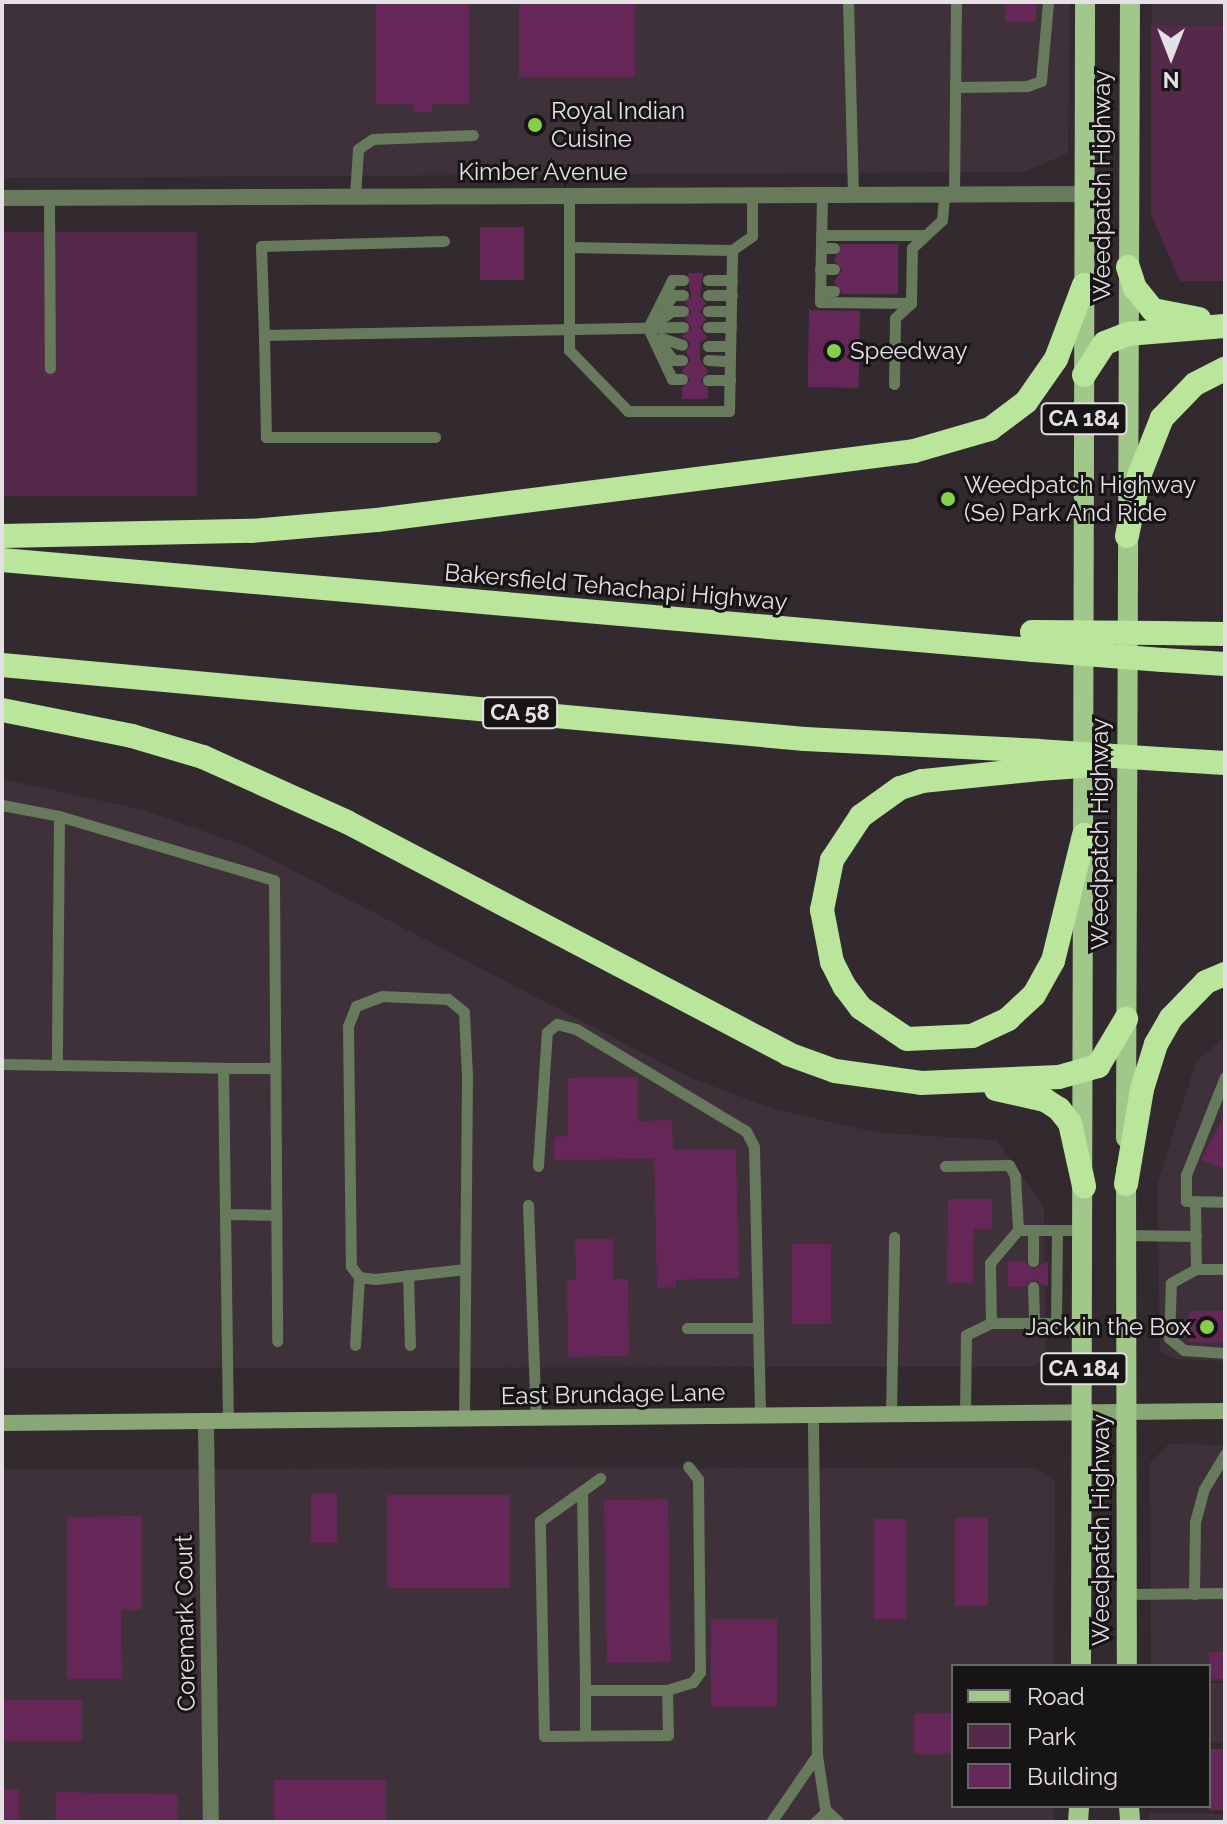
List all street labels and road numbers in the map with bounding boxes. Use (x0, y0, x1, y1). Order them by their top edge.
street label: Weedpatch Highway (1088, 70, 1116, 302)
street label: Kimber Avenue (458, 158, 628, 186)
road number: CA 184 (1040, 401, 1128, 437)
street label: Bakersfield Tehachapi Highway (443, 558, 789, 616)
road number: CA 58 (480, 695, 560, 731)
street label: Weedpatch Highway (1086, 718, 1114, 950)
road number: CA 184 (1040, 1351, 1128, 1387)
street label: East Brundage Lane (501, 1378, 725, 1410)
street label: Weedpatch Highway (1087, 1414, 1115, 1646)
street label: Coremark Court (169, 1534, 201, 1712)

